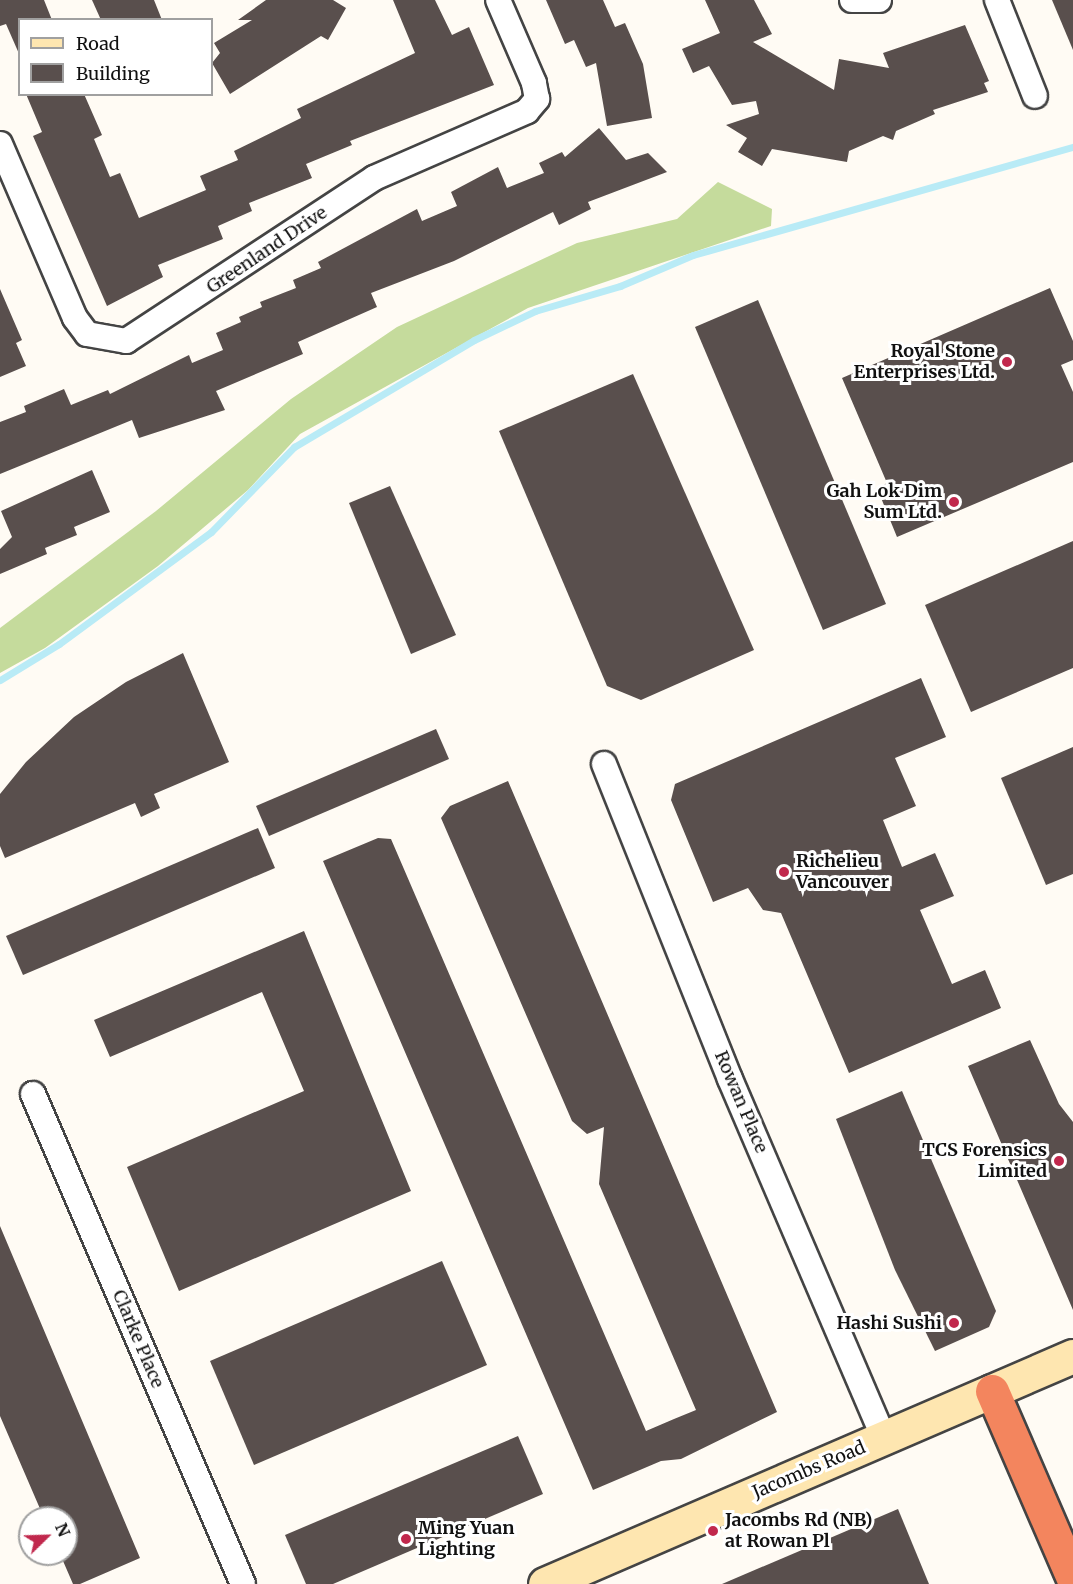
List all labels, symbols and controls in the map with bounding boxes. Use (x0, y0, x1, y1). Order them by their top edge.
legend (18, 18, 213, 96)
text: Road (76, 32, 120, 55)
text: Building (76, 62, 150, 85)
street label: Greenland Drive (203, 202, 331, 298)
place label: Royal Stone Enterprises Ltd. (854, 341, 995, 384)
marker: Royal Stone Enterprises Ltd. (1000, 355, 1014, 369)
place label: Gah Lok Dim Sum Ltd. (826, 481, 942, 524)
marker: Gah Lok Dim Sum Ltd. (947, 495, 961, 509)
place label: Richelieu Vancouver (796, 851, 889, 894)
marker: Richelieu Vancouver (777, 865, 791, 879)
street label: Rowan Place (710, 1048, 772, 1156)
place label: TCS Forensics Limited (922, 1140, 1047, 1182)
marker: TCS Forensics Limited (1052, 1154, 1066, 1168)
street label: Clarke Place (108, 1287, 168, 1391)
place label: Hashi Sushi (836, 1312, 942, 1334)
marker: Hashi Sushi (947, 1316, 961, 1330)
street label: Jacombs Road (749, 1437, 869, 1503)
north arrow (18, 1506, 78, 1566)
place label: Jacombs Rd (NB) at Rowan Pl (725, 1510, 872, 1552)
place label: Ming Yuan Lighting (418, 1518, 514, 1561)
text: N (51, 1520, 74, 1539)
marker: Jacombs Rd (NB) at Rowan Pl (706, 1524, 720, 1538)
marker: Ming Yuan Lighting (399, 1532, 413, 1546)

